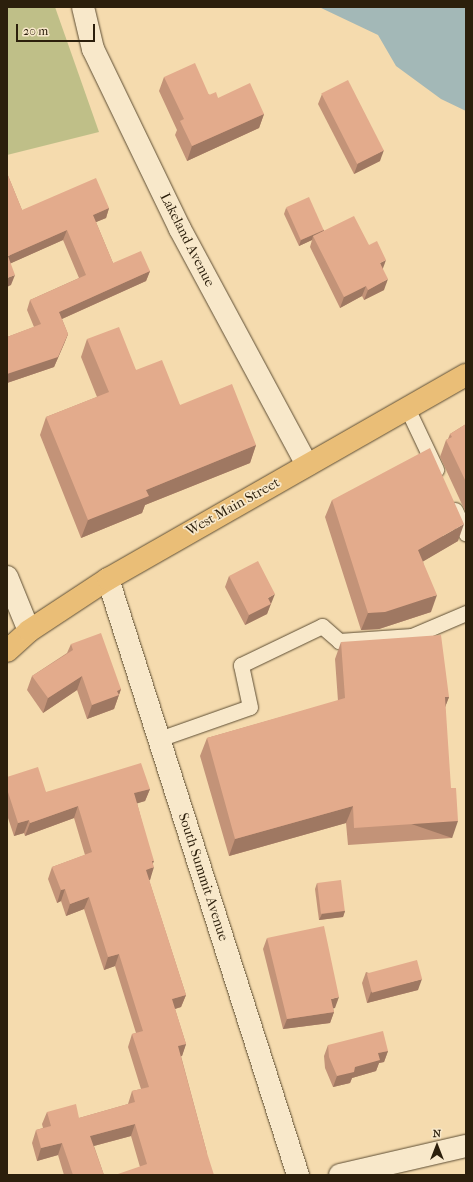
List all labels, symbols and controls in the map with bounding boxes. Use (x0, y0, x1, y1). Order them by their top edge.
scale bar (18, 16, 97, 42)
text: 20 m (23, 24, 48, 38)
street label: Lakeland Avenue (156, 190, 218, 290)
street label: West Main Street (183, 474, 283, 540)
street label: South Summit Avenue (174, 811, 232, 943)
north arrow (417, 1126, 457, 1166)
text: N (433, 1127, 441, 1140)

